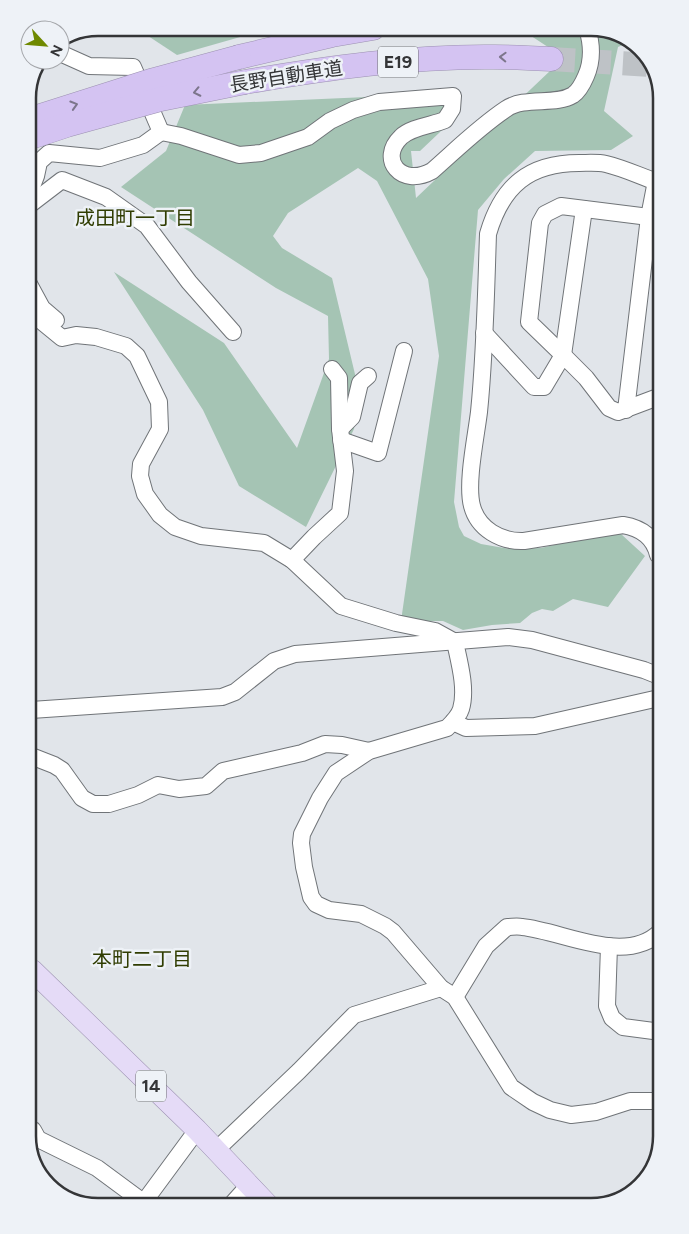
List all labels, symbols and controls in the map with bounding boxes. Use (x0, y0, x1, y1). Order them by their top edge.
north arrow (20, 20, 70, 70)
text: N (46, 42, 66, 59)
road number: E19 (378, 46, 418, 78)
one-way arrow (499, 52, 506, 62)
street label: 長野自動車道 (228, 56, 344, 97)
one-way arrow (193, 86, 202, 96)
one-way arrow (70, 100, 78, 110)
district label: 成田町一丁目 (75, 206, 195, 230)
district label: 本町二丁目 (92, 947, 192, 971)
road number: 14 (136, 1070, 166, 1102)

